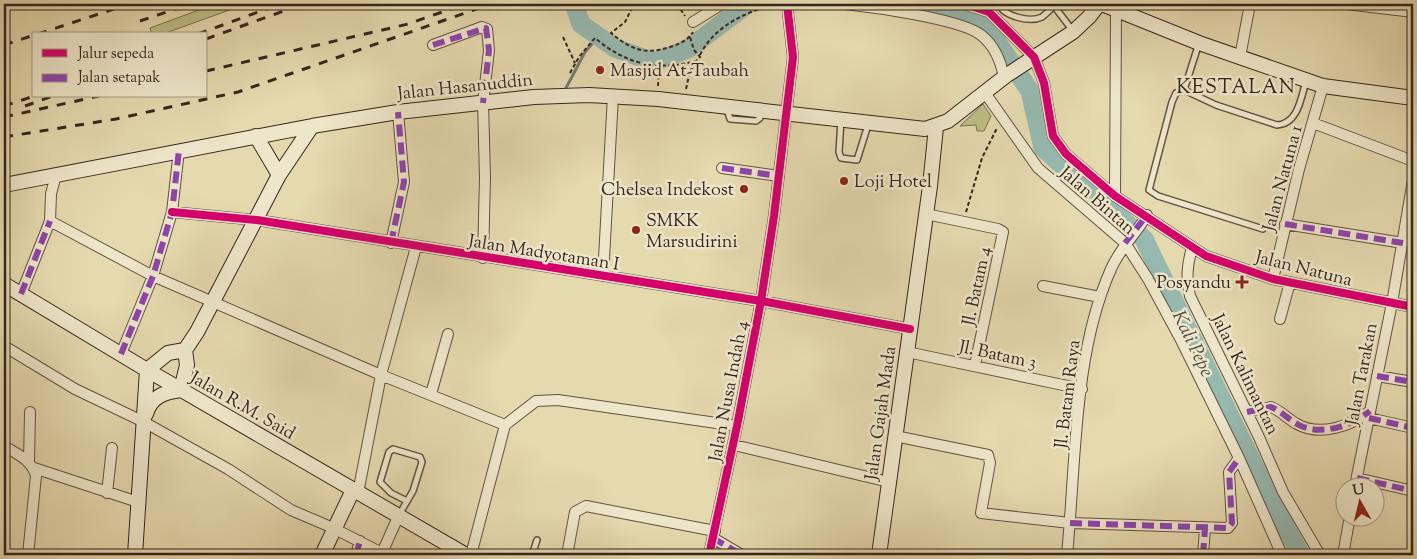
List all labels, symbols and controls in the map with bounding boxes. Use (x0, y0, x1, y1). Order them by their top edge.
legend (32, 32, 208, 98)
text: Jalur sepeda (77, 44, 154, 65)
place label: Masjid At-Taubah (610, 59, 750, 85)
marker: Masjid At-Taubah (594, 64, 606, 76)
text: Jalan setapak (77, 68, 161, 89)
street label: Jalan Hasanuddin (395, 68, 535, 108)
district label: KESTALAN (1176, 74, 1296, 103)
street label: Jalan Natuna 1 (1257, 122, 1311, 236)
street label: Jalan Bintan (1052, 160, 1141, 242)
place label: Loji Hotel (854, 170, 932, 196)
marker: Loji Hotel (838, 175, 850, 187)
place label: Chelsea Indekost (601, 178, 734, 204)
marker: Chelsea Indekost (738, 183, 750, 195)
place label: SMKK Marsudirini (646, 209, 738, 256)
marker: SMKK Marsudirini (630, 224, 642, 236)
street label: Jalan Madyotaman I (465, 229, 621, 279)
street label: Jl. Batam 4 (957, 244, 999, 329)
street label: Jalan Natuna (1251, 245, 1355, 295)
place label: Posyandu (1157, 271, 1231, 297)
marker: Posyandu (1235, 275, 1249, 289)
water label: Kali Pepe (1164, 306, 1220, 382)
street label: Jalan Kalimantan (1203, 309, 1285, 440)
street label: Jalan Nusa Indah 4 (703, 318, 756, 465)
street label: Jalan Tarakan (1340, 320, 1386, 429)
street label: Jl. Batam 3 (956, 335, 1039, 377)
street label: Jl. Batam Raya (1049, 338, 1089, 451)
street label: Jalan Gajah Mada (860, 345, 904, 483)
street label: Jalan R.M. Said (184, 365, 300, 447)
north arrow (1334, 476, 1384, 526)
text: U (1351, 480, 1366, 502)

